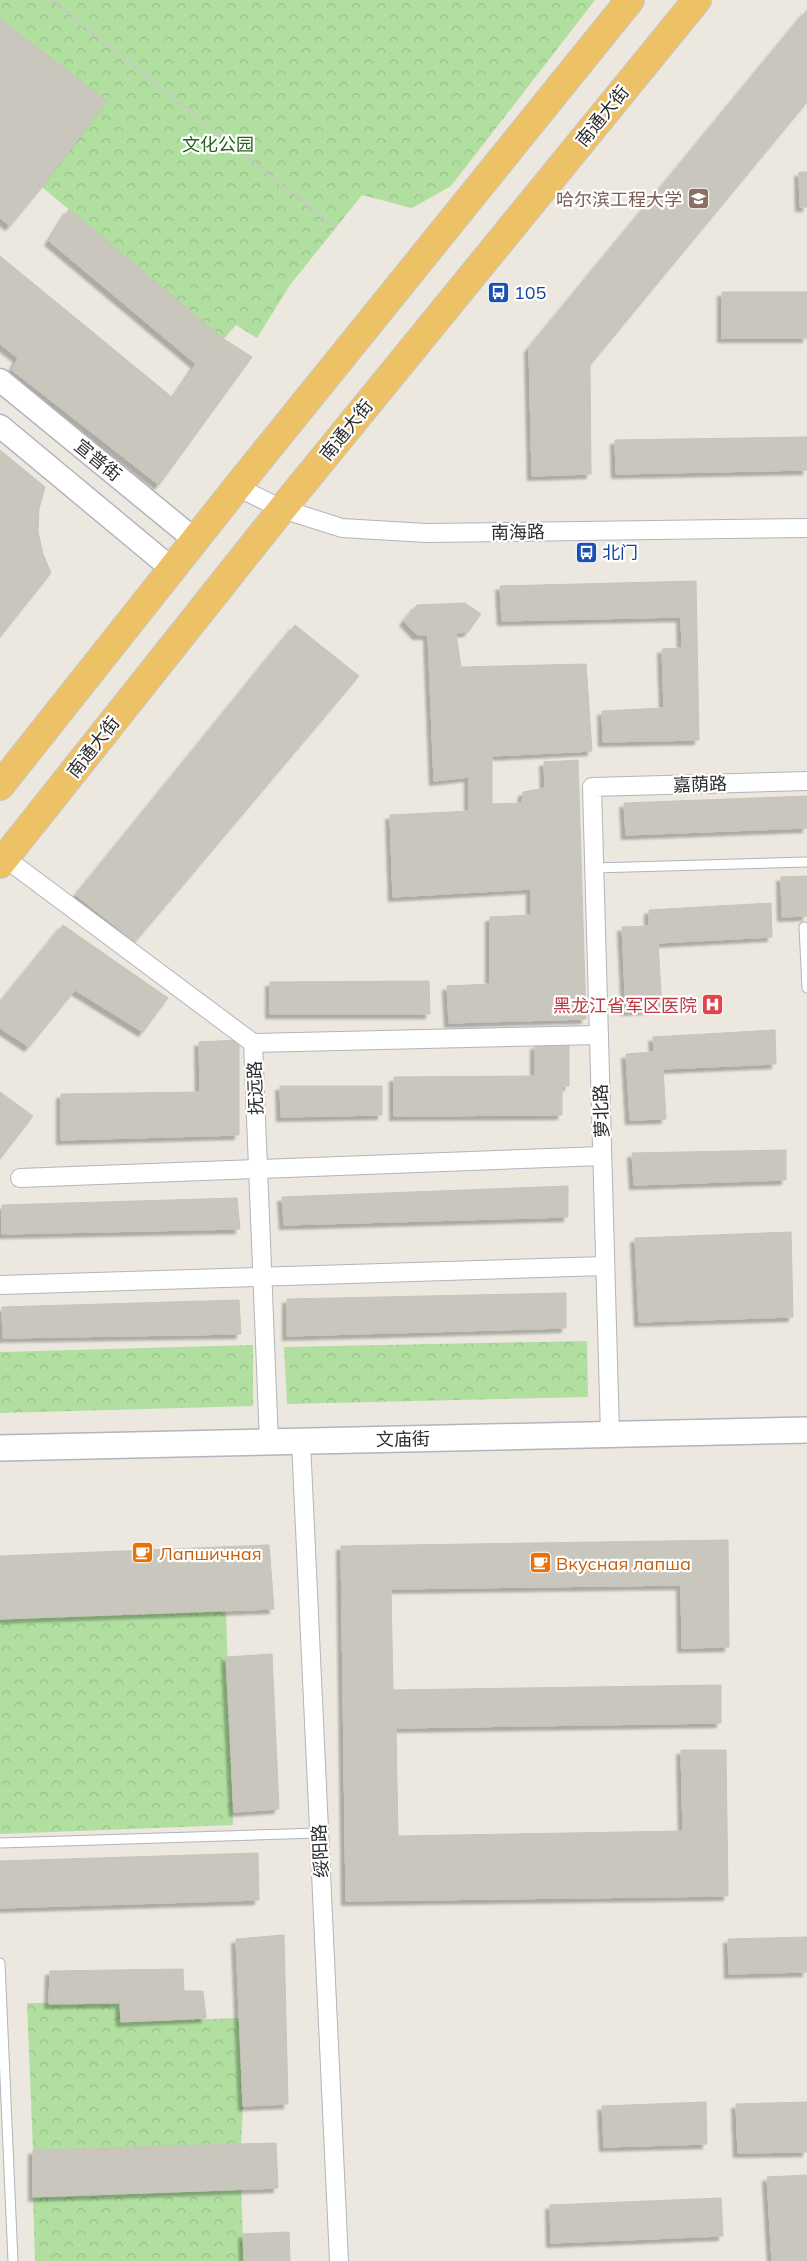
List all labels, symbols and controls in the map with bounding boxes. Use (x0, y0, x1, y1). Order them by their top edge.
street label: 南通大街 (570, 81, 634, 151)
park label: 文化公园 (182, 133, 254, 156)
school or university icon: 哈尔滨工程大学 (686, 187, 710, 211)
place label: 哈尔滨工程大学 (556, 188, 682, 211)
bus stop icon: 105 (486, 280, 510, 304)
place label: 105 (514, 281, 547, 304)
street label: 南通大街 (314, 395, 378, 465)
street label: 宣普街 (70, 434, 126, 486)
street label: 南海路 (491, 520, 545, 544)
bus stop icon: 北门 (574, 540, 598, 564)
place label: 北门 (602, 541, 638, 564)
street label: 南通大街 (62, 712, 124, 782)
street label: 嘉荫路 (673, 772, 727, 796)
hospital icon: 黑龙江省军区医院 (701, 993, 725, 1017)
place label: 黑龙江省军区医院 (553, 994, 697, 1017)
street label: 抚远路 (243, 1061, 267, 1115)
street label: 萝北路 (589, 1084, 613, 1138)
street label: 文庙街 (376, 1427, 430, 1451)
cafe icon: Лапшичная (131, 1541, 155, 1565)
place label: Лапшичная (159, 1542, 262, 1565)
cafe icon: Вкусная лапша (528, 1551, 552, 1575)
place label: Вкусная лапша (556, 1552, 691, 1575)
street label: 绥阳路 (307, 1823, 333, 1879)

